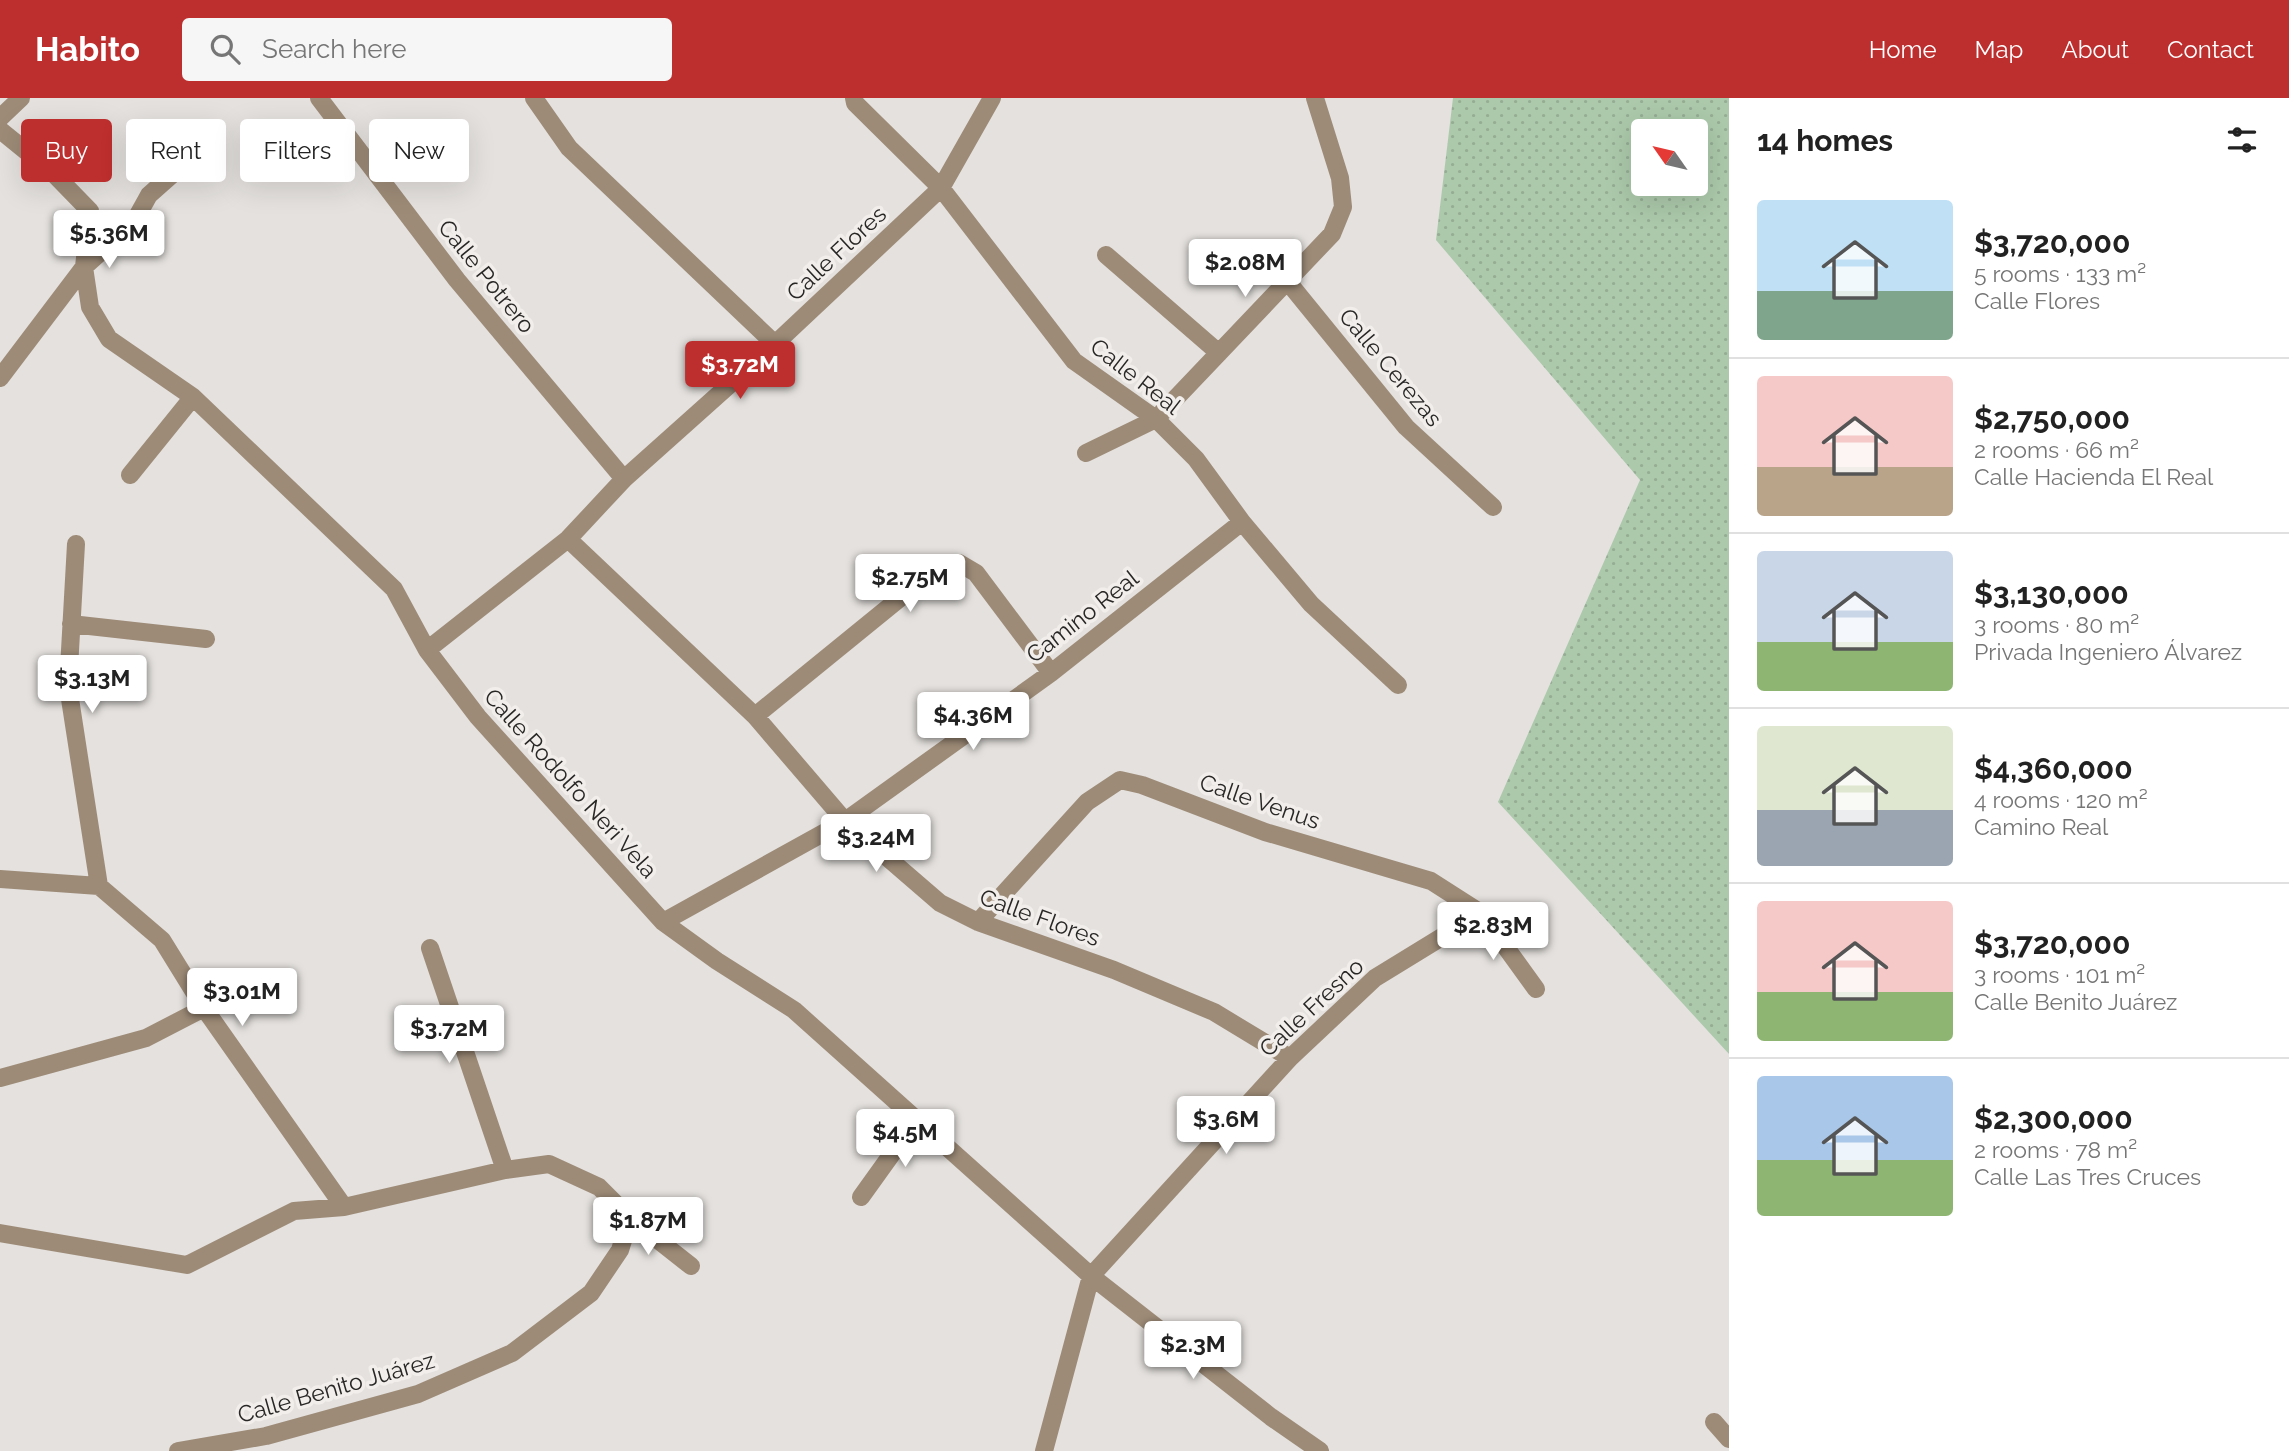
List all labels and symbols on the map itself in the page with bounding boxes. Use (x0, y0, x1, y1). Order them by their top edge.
north arrow (1631, 119, 1708, 196)
street label: Calle Flores (781, 200, 891, 306)
pin: $5.36M (52, 211, 166, 270)
street label: Calle Potrero (433, 214, 541, 338)
pin: $2.08M (1188, 240, 1302, 299)
street label: Calle Cerezas (1334, 303, 1448, 431)
street label: Calle Real (1085, 332, 1187, 420)
pin: $3.72M (683, 342, 797, 401)
pin: $2.75M (853, 554, 967, 614)
street label: Camino Real (1021, 564, 1144, 668)
pin: $3.13M (35, 656, 149, 715)
street label: Calle Rodolfo Neri Vela (479, 683, 663, 883)
pin: $4.36M (916, 692, 1030, 752)
street label: Calle Venus (1196, 768, 1324, 834)
pin: $3.24M (819, 814, 933, 874)
street label: Calle Flores (976, 883, 1104, 951)
pin: $2.83M (1436, 902, 1550, 962)
street label: Calle Fresno (1253, 952, 1369, 1062)
pin: $3.01M (185, 968, 299, 1028)
pin: $3.72M (392, 1006, 506, 1065)
pin: $3.6M (1177, 1096, 1275, 1156)
pin: $4.5M (856, 1110, 954, 1169)
pin: $1.87M (591, 1198, 705, 1257)
pin: $2.3M (1144, 1322, 1242, 1381)
street label: Calle Benito Juárez (235, 1346, 437, 1428)

